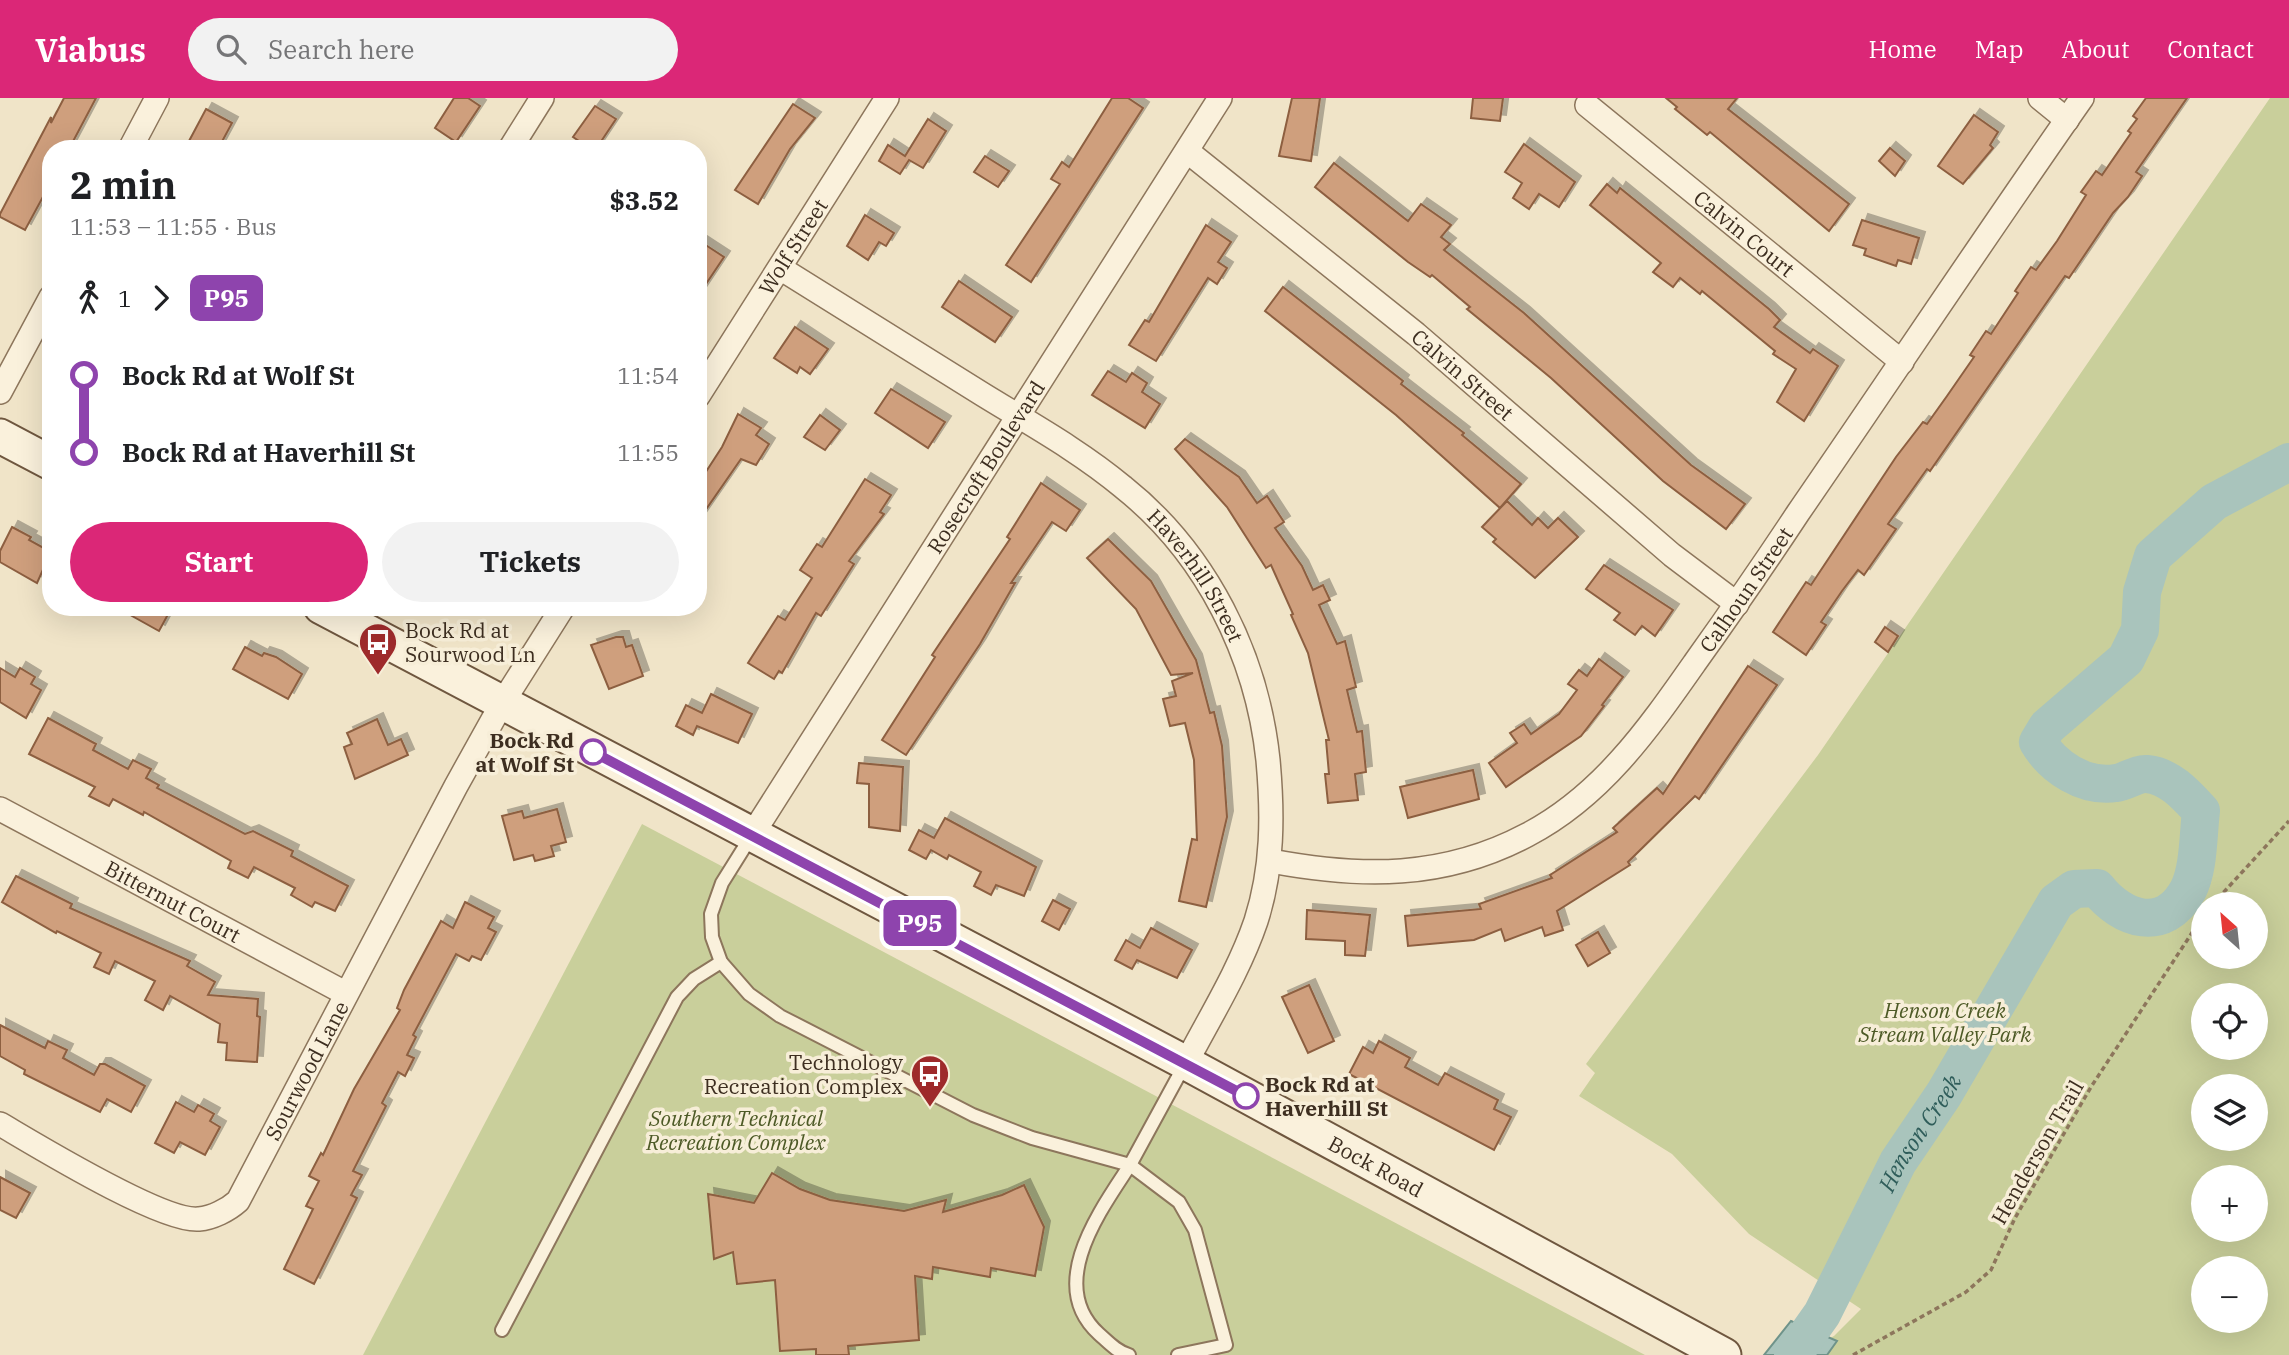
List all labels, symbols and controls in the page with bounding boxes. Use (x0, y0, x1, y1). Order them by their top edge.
search box (188, 18, 678, 81)
text: Viabus (35, 28, 146, 71)
icon: search (212, 30, 250, 68)
text: Search here (268, 32, 414, 66)
text: Home (1869, 33, 1937, 65)
text: Map (1975, 33, 2023, 65)
text: About (2061, 33, 2129, 65)
text: Contact (2167, 33, 2254, 65)
text: 2 min (70, 160, 176, 209)
text: $3.52 (609, 183, 679, 217)
street label: Calvin Court (1688, 184, 1801, 283)
street label: Wolf Street (752, 193, 834, 300)
text: 11:53 – 11:55 · Bus (70, 211, 277, 241)
icon: walk (70, 279, 108, 317)
icon: forward (142, 279, 180, 317)
text: P95 (204, 282, 249, 314)
text: 1 (118, 283, 132, 313)
street label: Calvin Street (1406, 323, 1520, 426)
text: Bock Rd at Wolf St (122, 358, 355, 392)
text: 11:54 (617, 360, 679, 390)
street label: Rosecroft Boulevard (920, 375, 1051, 559)
text: Bock Rd at Haverhill St (122, 435, 415, 469)
text: 11:55 (617, 437, 679, 467)
street label: Haverhill Street (1141, 502, 1250, 646)
street label: Calhoun Street (1693, 521, 1799, 658)
button: Start (70, 522, 368, 602)
button: Tickets (382, 522, 679, 602)
place label: Bock Rd at Sourwood Ln (405, 616, 536, 668)
bus stop icon: Bock Rd at Sourwood Ln (357, 621, 399, 676)
place label: Bock Rd at Wolf St (476, 726, 574, 778)
marker: Bock Rd at Wolf St (580, 739, 606, 765)
street label: Bitternut Court (100, 854, 246, 949)
north arrow (2191, 892, 2268, 970)
map controls (2191, 892, 2268, 1333)
line badge: P95 (880, 900, 960, 946)
text: P95 (897, 907, 943, 939)
button: locate (2191, 983, 2268, 1060)
street label: Sourwood Lane (258, 996, 355, 1145)
park label: Henson Creek Stream Valley Park (1858, 996, 2032, 1048)
place label: Technology Recreation Complex (704, 1048, 904, 1100)
bus stop icon: Technology Recreation Complex (909, 1053, 951, 1108)
water label: Henson Creek (1870, 1068, 1968, 1197)
place label: Bock Rd at Haverhill St (1265, 1070, 1388, 1122)
button: layers (2191, 1074, 2268, 1151)
street label: Henderson Trail (1984, 1075, 2090, 1229)
marker: Bock Rd at Haverhill St (1233, 1083, 1259, 1109)
park label: Southern Technical Recreation Complex (645, 1104, 827, 1156)
street label: Bock Road (1323, 1129, 1429, 1203)
button: + (2191, 1165, 2268, 1242)
button: − (2191, 1256, 2268, 1333)

